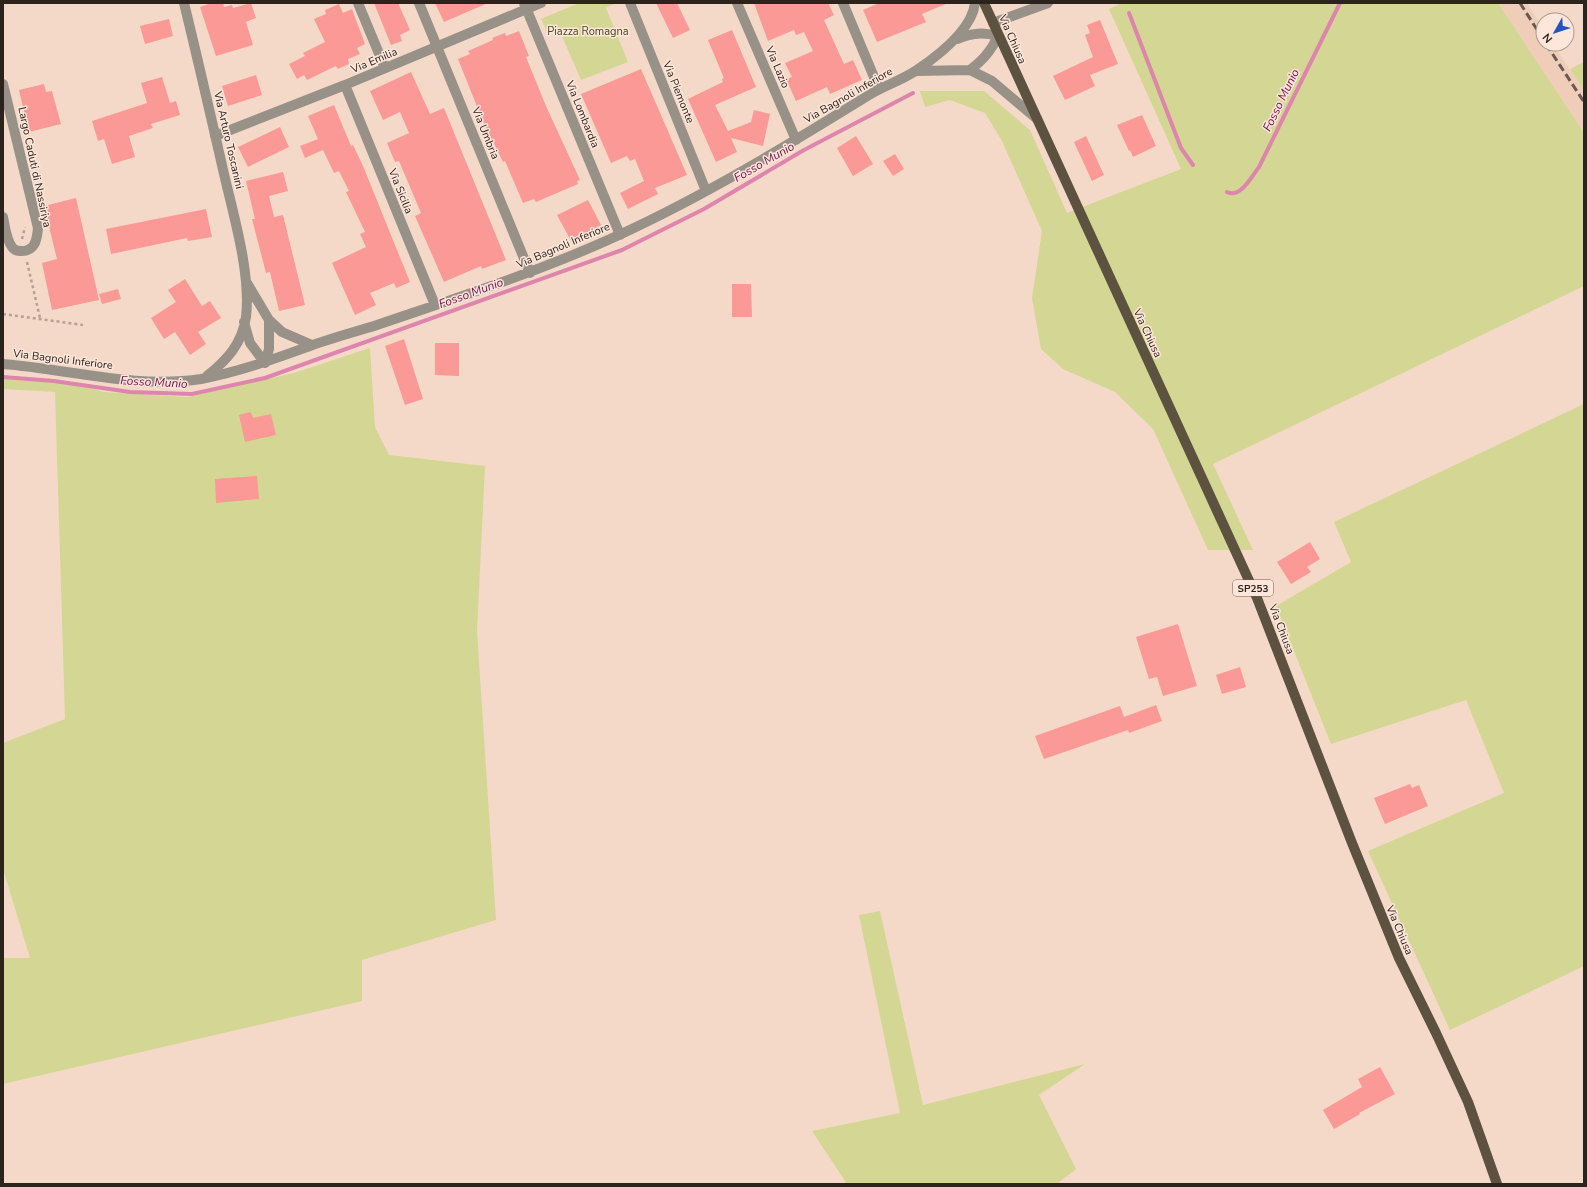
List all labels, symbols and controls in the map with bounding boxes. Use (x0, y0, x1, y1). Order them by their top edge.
street label: Via Chiusa (995, 11, 1030, 66)
north arrow (1535, 12, 1575, 52)
park label: Piazza Romagna (547, 24, 629, 39)
text: N (1539, 30, 1556, 46)
street label: Via Lazio (762, 43, 793, 91)
street label: Via Emilia (348, 44, 400, 77)
street label: Via Piemonte (659, 58, 698, 126)
street label: Via Bagnoli Inferiore (800, 64, 896, 127)
water label: Fosso Munio (1259, 66, 1303, 134)
street label: Via Lombardia (562, 77, 603, 150)
street label: Via Arturo Toscanini (210, 89, 247, 190)
street label: Via Umbria (468, 104, 503, 162)
street label: Largo Caduti di Nassiriya (14, 106, 55, 229)
water label: Fosso Munio (731, 138, 798, 186)
street label: Via Sicilia (384, 165, 416, 216)
street label: Via Bagnoli Inferiore (513, 219, 612, 272)
water label: Fosso Munio (437, 274, 506, 312)
street label: Via Chiusa (1129, 305, 1165, 360)
street label: Via Bagnoli Inferiore (11, 346, 114, 373)
water label: Fosso Munio (120, 372, 188, 392)
road number: SP253 (1233, 580, 1273, 596)
street label: Via Chiusa (1265, 601, 1298, 656)
street label: Via Chiusa (1382, 902, 1417, 957)

